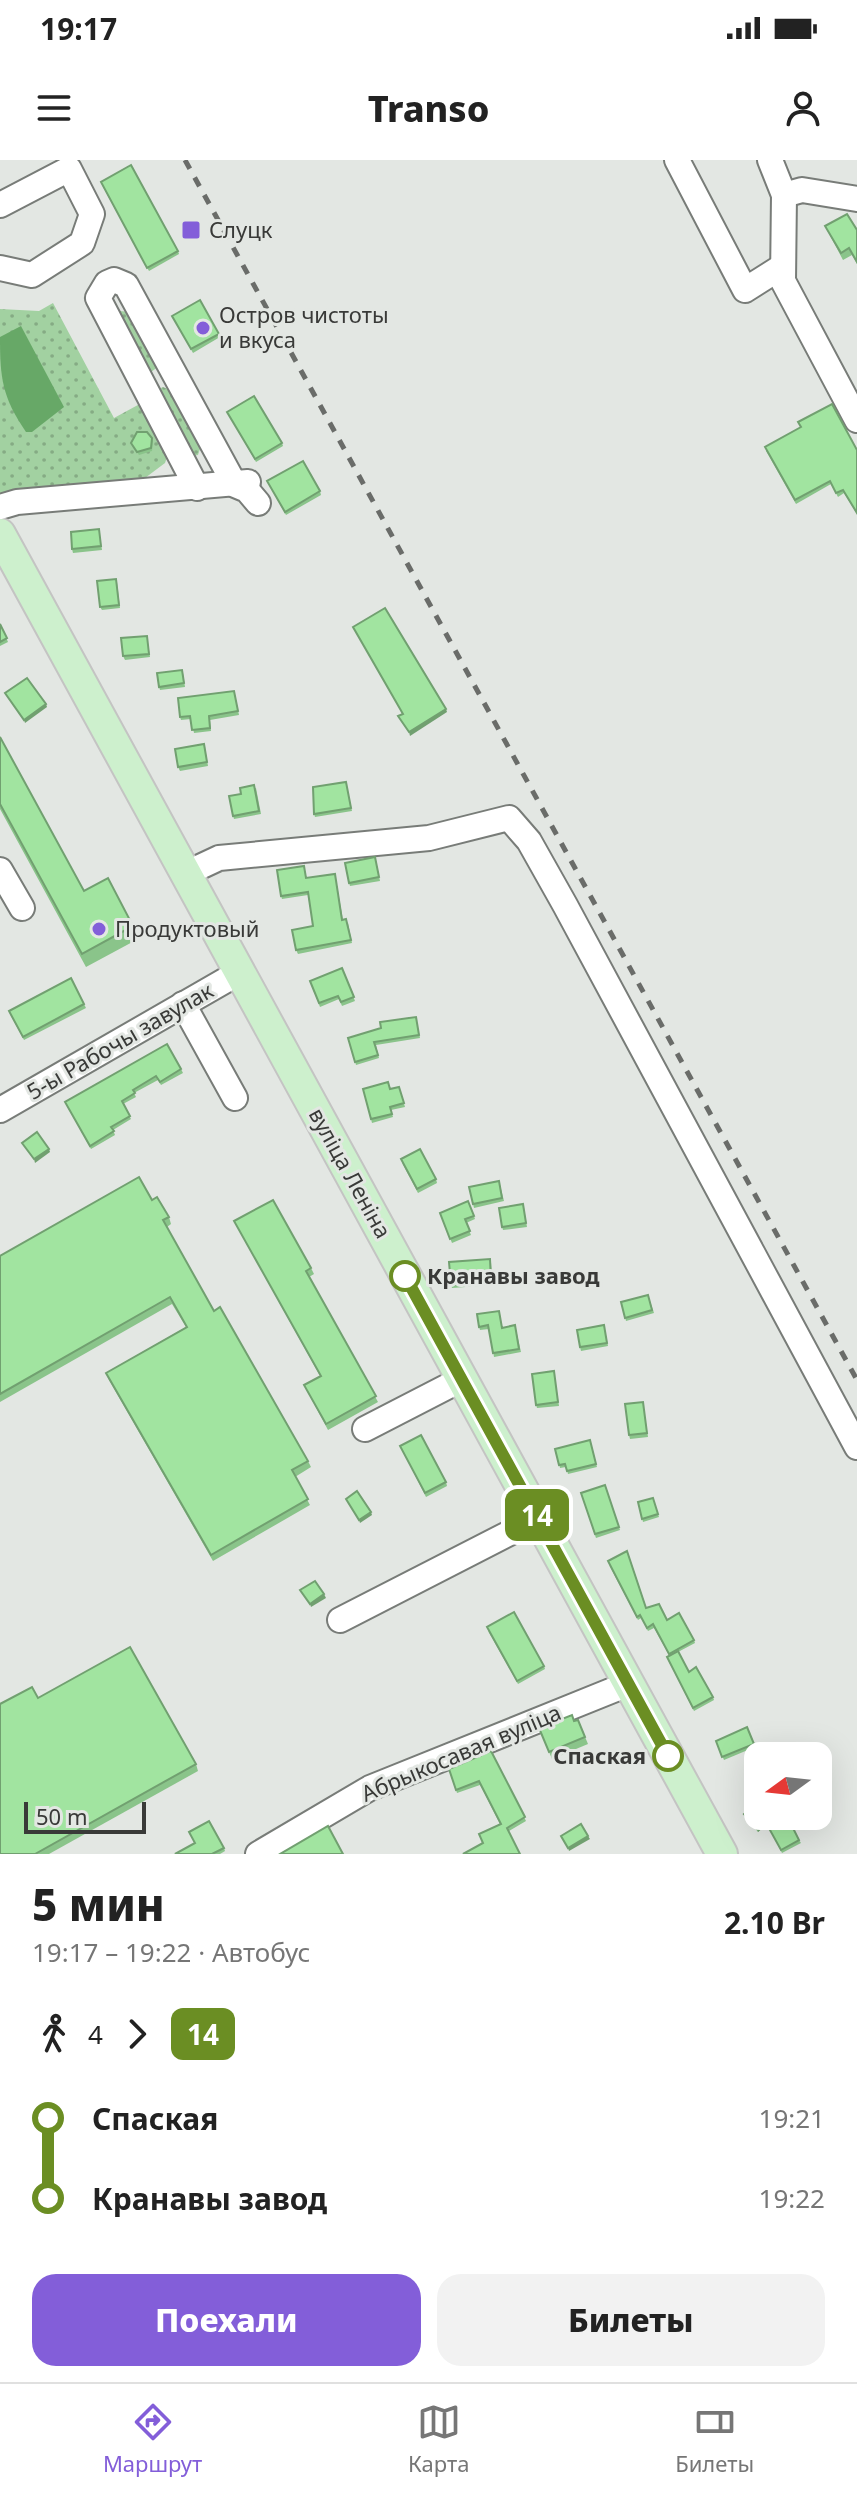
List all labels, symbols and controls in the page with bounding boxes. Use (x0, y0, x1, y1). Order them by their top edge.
text: 19:17 (40, 8, 117, 49)
text: Transo (368, 84, 489, 133)
icon: menu (32, 86, 76, 130)
icon: person (781, 86, 825, 130)
place label: Слуцк (209, 214, 273, 244)
marker: Слуцк (180, 219, 202, 241)
place label: Остров чистоты и вкуса (219, 299, 389, 354)
marker: Остров чистоты и вкуса (194, 319, 212, 337)
place label: Продуктовый (115, 913, 259, 943)
marker: Продуктовый (90, 920, 108, 938)
street label: 5-ы Рабочы завулак (21, 974, 218, 1106)
street label: вуліца Леніна (303, 1102, 399, 1243)
place label: Кранавы завод (427, 1260, 600, 1290)
marker: Кранавы завод (390, 1261, 420, 1291)
line badge: 14 (501, 1489, 573, 1541)
text: 14 (521, 1496, 553, 1534)
street label: Абрыкосавая вуліца (356, 1696, 565, 1808)
place label: Спаская (553, 1740, 646, 1770)
marker: Спаская (653, 1741, 683, 1771)
north arrow (744, 1742, 832, 1830)
map controls (744, 1742, 832, 1830)
scale bar (24, 1798, 146, 1834)
text: 50 m (36, 1801, 87, 1831)
text: 5 мин (32, 1874, 165, 1934)
text: 2.10 Br (724, 1902, 825, 1943)
text: 19:17 – 19:22 · Автобус (32, 1934, 310, 1970)
icon: walk (32, 2012, 76, 2056)
icon: forward (115, 2012, 159, 2056)
text: 14 (187, 2015, 219, 2053)
text: 4 (88, 2016, 103, 2052)
text: Спаская (92, 2098, 218, 2139)
text: 19:21 (759, 2100, 825, 2136)
text: Кранавы завод (92, 2178, 327, 2219)
text: 19:22 (759, 2180, 825, 2216)
button: Поехали (32, 2274, 421, 2366)
button: Билеты (437, 2274, 825, 2366)
tab: Маршрут (103, 2400, 202, 2478)
tab: Карта (408, 2400, 469, 2478)
tab: Билеты (675, 2400, 754, 2478)

